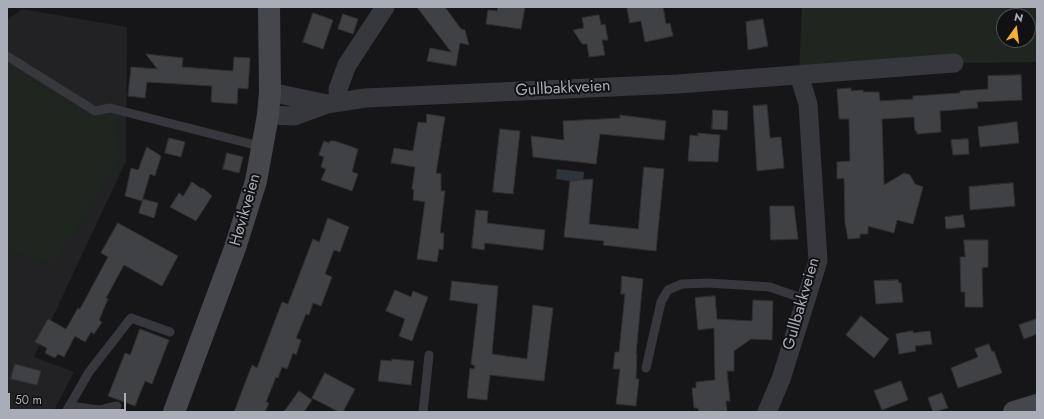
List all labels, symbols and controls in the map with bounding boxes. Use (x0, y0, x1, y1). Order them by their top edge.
north arrow (996, 8, 1036, 48)
text: N (1012, 9, 1025, 26)
street label: Gullbakkveien (515, 77, 611, 101)
street label: Høvikveien (227, 172, 265, 248)
street label: Gullbakkveien (780, 256, 824, 352)
scale bar (10, 385, 128, 411)
text: 50 m (15, 391, 42, 409)

